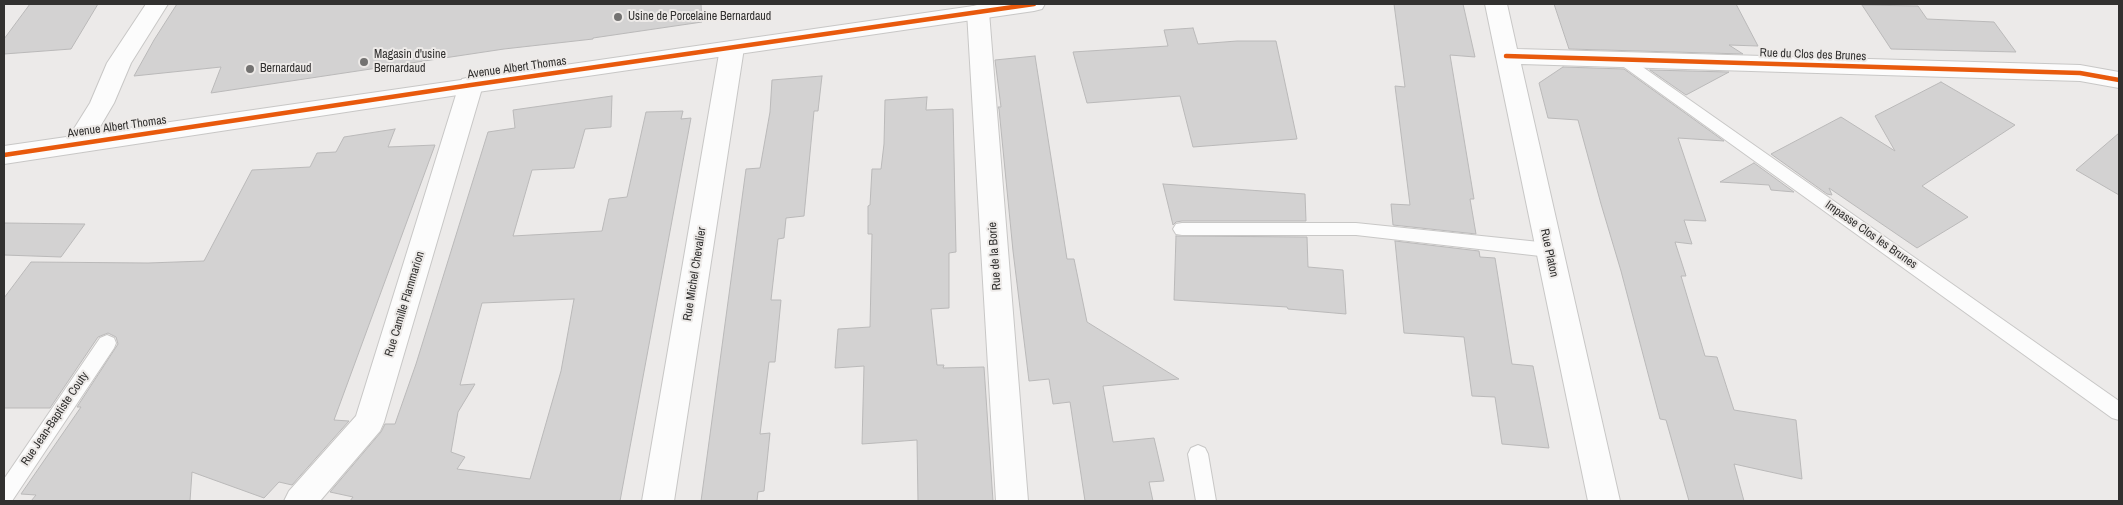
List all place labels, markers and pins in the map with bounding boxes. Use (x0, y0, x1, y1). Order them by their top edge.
place label: Usine de Porcelaine Bernardaud (628, 10, 771, 24)
marker: Usine de Porcelaine Bernardaud (612, 11, 624, 23)
place label: Magasin d'usine Bernardaud (374, 48, 446, 76)
marker: Magasin d'usine Bernardaud (358, 56, 370, 68)
place label: Bernardaud (260, 62, 311, 76)
marker: Bernardaud (244, 63, 256, 75)

